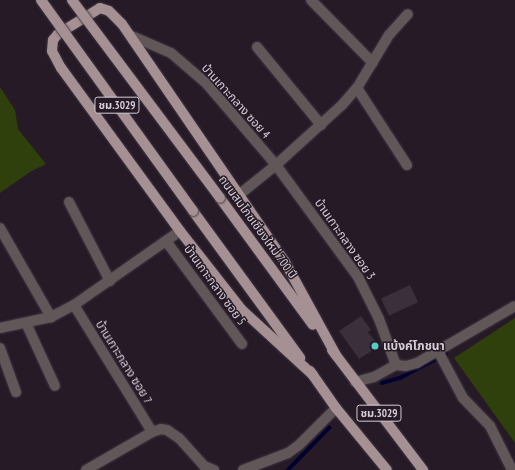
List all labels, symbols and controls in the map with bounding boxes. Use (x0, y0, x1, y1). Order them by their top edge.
street label: บ้านเกาะกลาง ซอย 4 (199, 61, 273, 141)
road number: ชม.3029 (94, 96, 140, 114)
street label: ถนนสมโภชเชียงใหม่ 700 ปี (216, 173, 300, 281)
street label: บ้านเกาะกลาง ซอย 3 (312, 196, 378, 282)
street label: บ้านเกาะกลาง ซอย 5 (181, 242, 249, 328)
street label: บ้านเกาะกลาง ซอย 7 (93, 318, 155, 406)
place label: แบ้งค์โภชนา (383, 339, 445, 353)
marker: แบ้งค์โภชนา (370, 341, 380, 351)
road number: ชม.3029 (356, 404, 402, 422)

